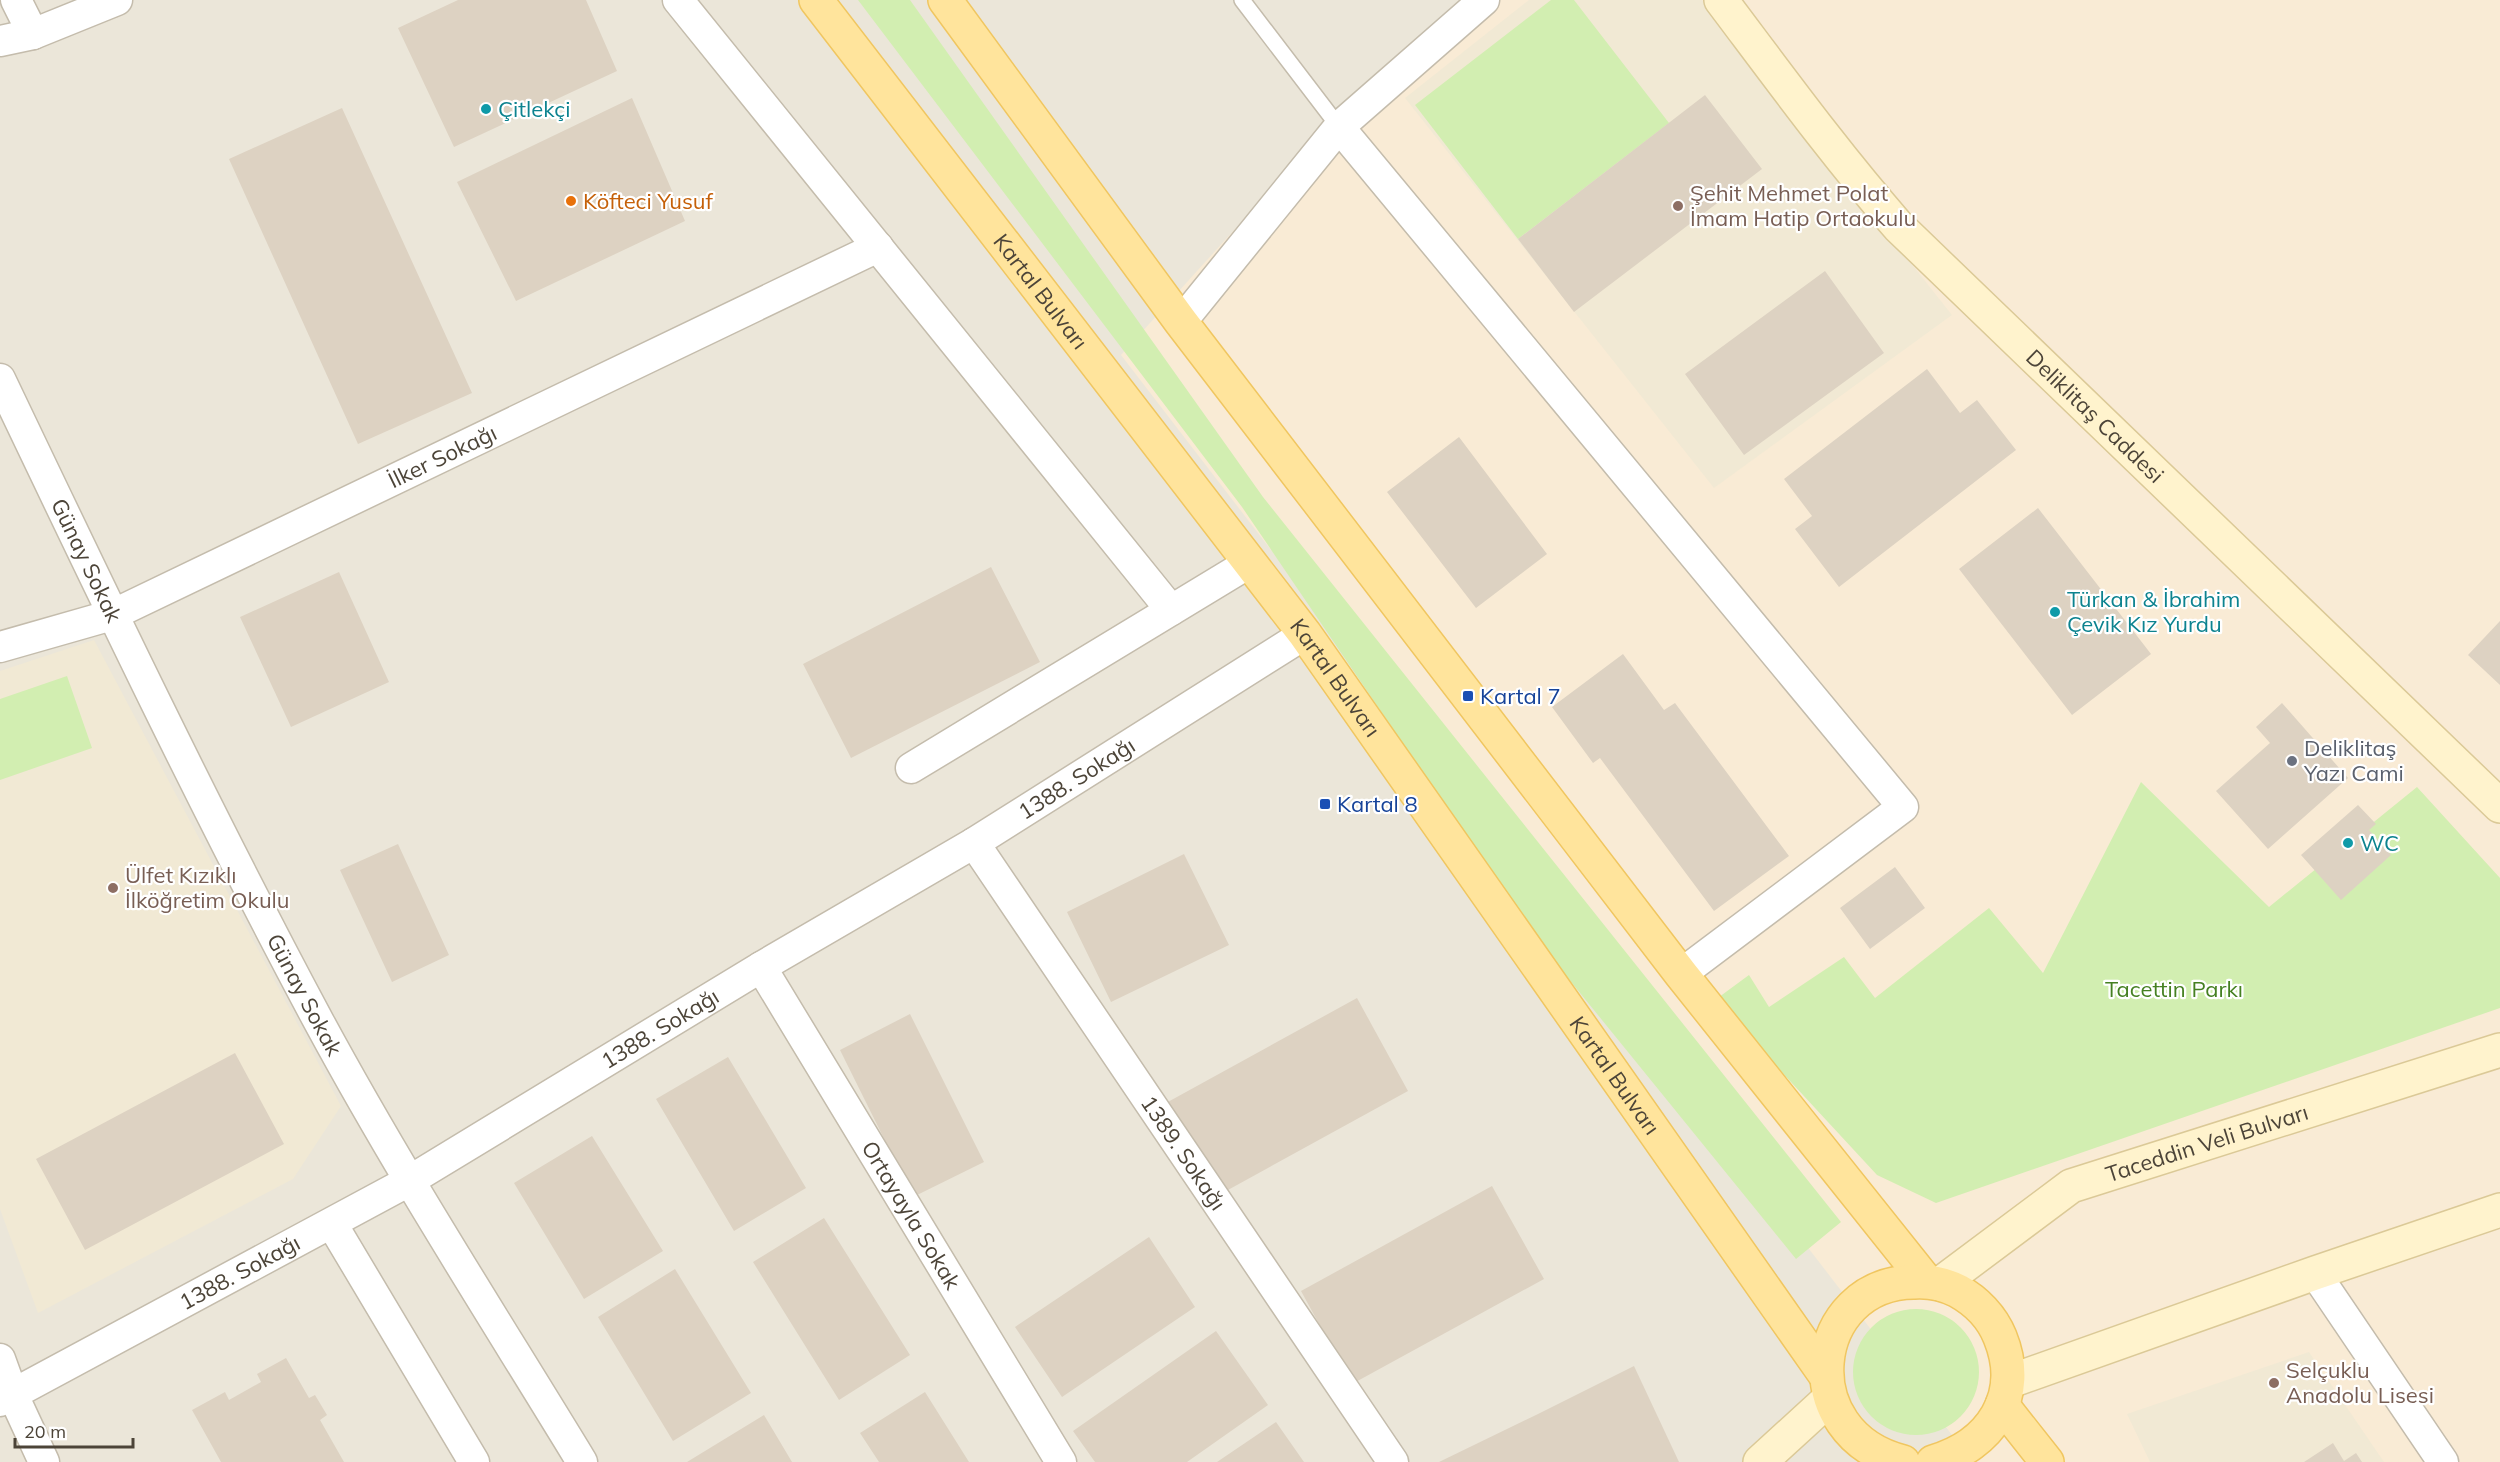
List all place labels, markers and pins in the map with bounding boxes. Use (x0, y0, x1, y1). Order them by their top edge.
place label: Çitlekçi (498, 95, 570, 123)
marker: Çitlekçi (479, 102, 493, 116)
place label: Şehit Mehmet Polat İmam Hatip Ortaokulu (1690, 179, 1916, 232)
place label: Köfteci Yusuf (583, 187, 714, 215)
marker: Köfteci Yusuf (564, 194, 578, 208)
marker: Şehit Mehmet Polat İmam Hatip Ortaokulu (1671, 199, 1685, 213)
place label: Türkan & İbrahim Çevik Kız Yurdu (2067, 585, 2240, 638)
marker: Türkan & İbrahim Çevik Kız Yurdu (2048, 605, 2062, 619)
place label: Kartal 7 (1480, 682, 1561, 710)
marker: Kartal 7 (1461, 689, 1475, 703)
place label: Deliklitaş Yazı Cami (2303, 734, 2404, 787)
marker: Deliklitaş Yazı Cami (2285, 754, 2299, 768)
place label: Kartal 8 (1337, 790, 1418, 818)
marker: Kartal 8 (1318, 797, 1332, 811)
place label: WC (2360, 829, 2399, 857)
marker: WC (2341, 836, 2355, 850)
place label: Ülfet Kızıklı İlköğretim Okulu (125, 861, 290, 914)
marker: Ülfet Kızıklı İlköğretim Okulu (106, 881, 120, 895)
place label: Selçuklu Anadolu Lisesi (2286, 1356, 2434, 1409)
marker: Selçuklu Anadolu Lisesi (2267, 1376, 2281, 1390)

